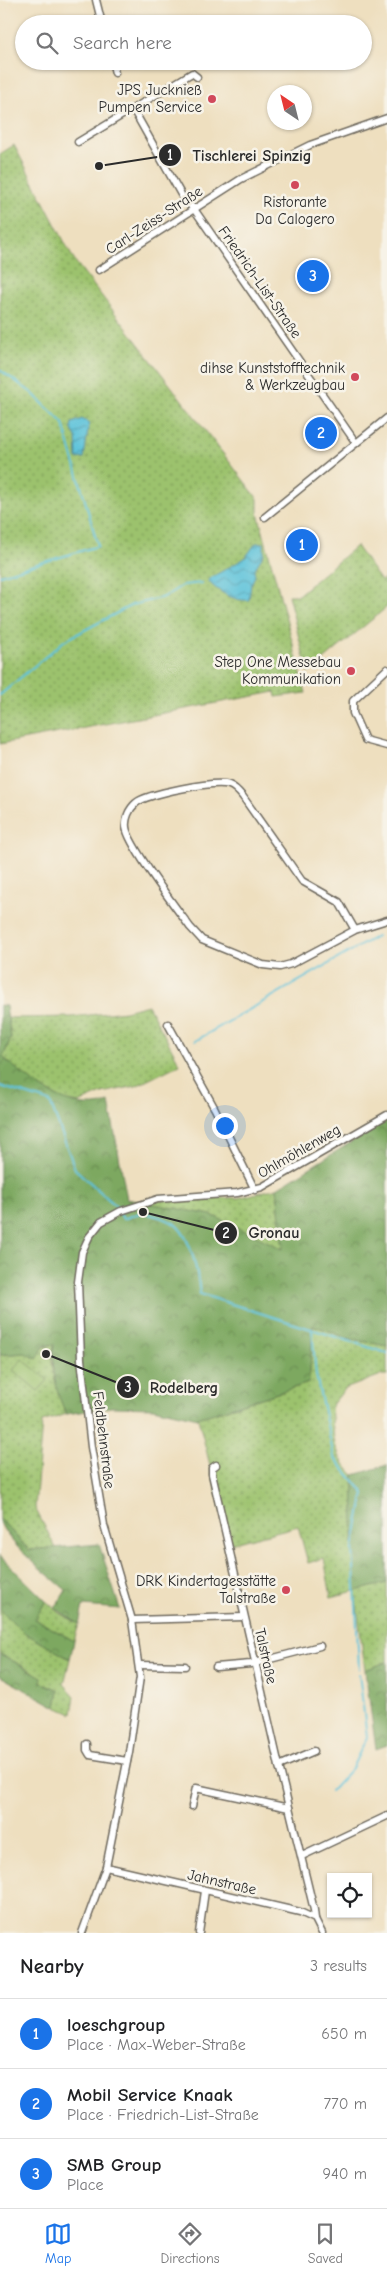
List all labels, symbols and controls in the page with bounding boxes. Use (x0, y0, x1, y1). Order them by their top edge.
search box (15, 15, 372, 70)
icon: search (33, 29, 61, 57)
text: Search here (73, 32, 172, 54)
place label: JPS Jucknieß Pumpen Service (99, 81, 202, 116)
north arrow (267, 85, 312, 130)
marker: JPS Jucknieß Pumpen Service (206, 93, 218, 105)
callout: Tischlerei Spinzig (157, 140, 321, 171)
text: 1 (167, 146, 173, 164)
text: Tischlerei Spinzig (192, 147, 312, 165)
marker: Ristorante Da Calogero (289, 179, 301, 191)
street label: Carl-Zeiss-Straße (102, 182, 206, 258)
place label: Ristorante Da Calogero (255, 193, 335, 228)
street label: Friedrich-List-Straße (214, 222, 306, 342)
pin: 3 (297, 257, 329, 295)
place label: dihse Kunststofftechnik & Werkzeugbau (200, 359, 346, 394)
marker: dihse Kunststofftechnik & Werkzeugbau (349, 371, 361, 383)
pin: 2 (305, 414, 337, 452)
pin: 1 (286, 526, 318, 564)
place label: Step One Messebau Kommunikation (214, 653, 341, 688)
marker: Step One Messebau Kommunikation (345, 665, 357, 677)
your location (212, 1113, 238, 1139)
street label: Ohlmöhlenweg (254, 1120, 344, 1182)
callout: Gronau (213, 1217, 309, 1248)
text: 2 (222, 1224, 230, 1242)
text: Gronau (249, 1224, 299, 1242)
callout: Rodelberg (115, 1372, 229, 1403)
text: 3 (124, 1378, 132, 1396)
text: Rodelberg (150, 1379, 218, 1397)
street label: Feldbehnstraße (89, 1390, 119, 1490)
place label: DRK Kindertagesstätte Talstraße (136, 1572, 276, 1607)
marker: DRK Kindertagesstätte Talstraße (280, 1584, 292, 1596)
street label: Talstraße (251, 1626, 281, 1686)
street label: Jahnstraße (186, 1865, 259, 1899)
map controls (327, 1873, 372, 1918)
button: locate (327, 1873, 372, 1918)
text: Nearby (20, 1954, 84, 1978)
text: 3 results (310, 1957, 367, 1975)
text: loeschgroup (67, 2014, 165, 2036)
text: 1 (33, 2025, 39, 2043)
text: 650 m (321, 2025, 367, 2043)
text: Place · Max-Weber-Straße (67, 2036, 246, 2054)
text: Mobil Service Knaak (67, 2084, 233, 2106)
text: 2 (32, 2095, 40, 2113)
text: 770 m (324, 2095, 367, 2113)
text: Place · Friedrich-List-Straße (67, 2106, 259, 2124)
text: SMB Group (67, 2154, 161, 2176)
text: 3 (32, 2165, 40, 2183)
text: 940 m (322, 2165, 367, 2183)
text: Place (67, 2176, 103, 2194)
tab: Map (44, 2220, 72, 2267)
tab: Directions (160, 2220, 220, 2267)
tab: Saved (308, 2220, 343, 2267)

